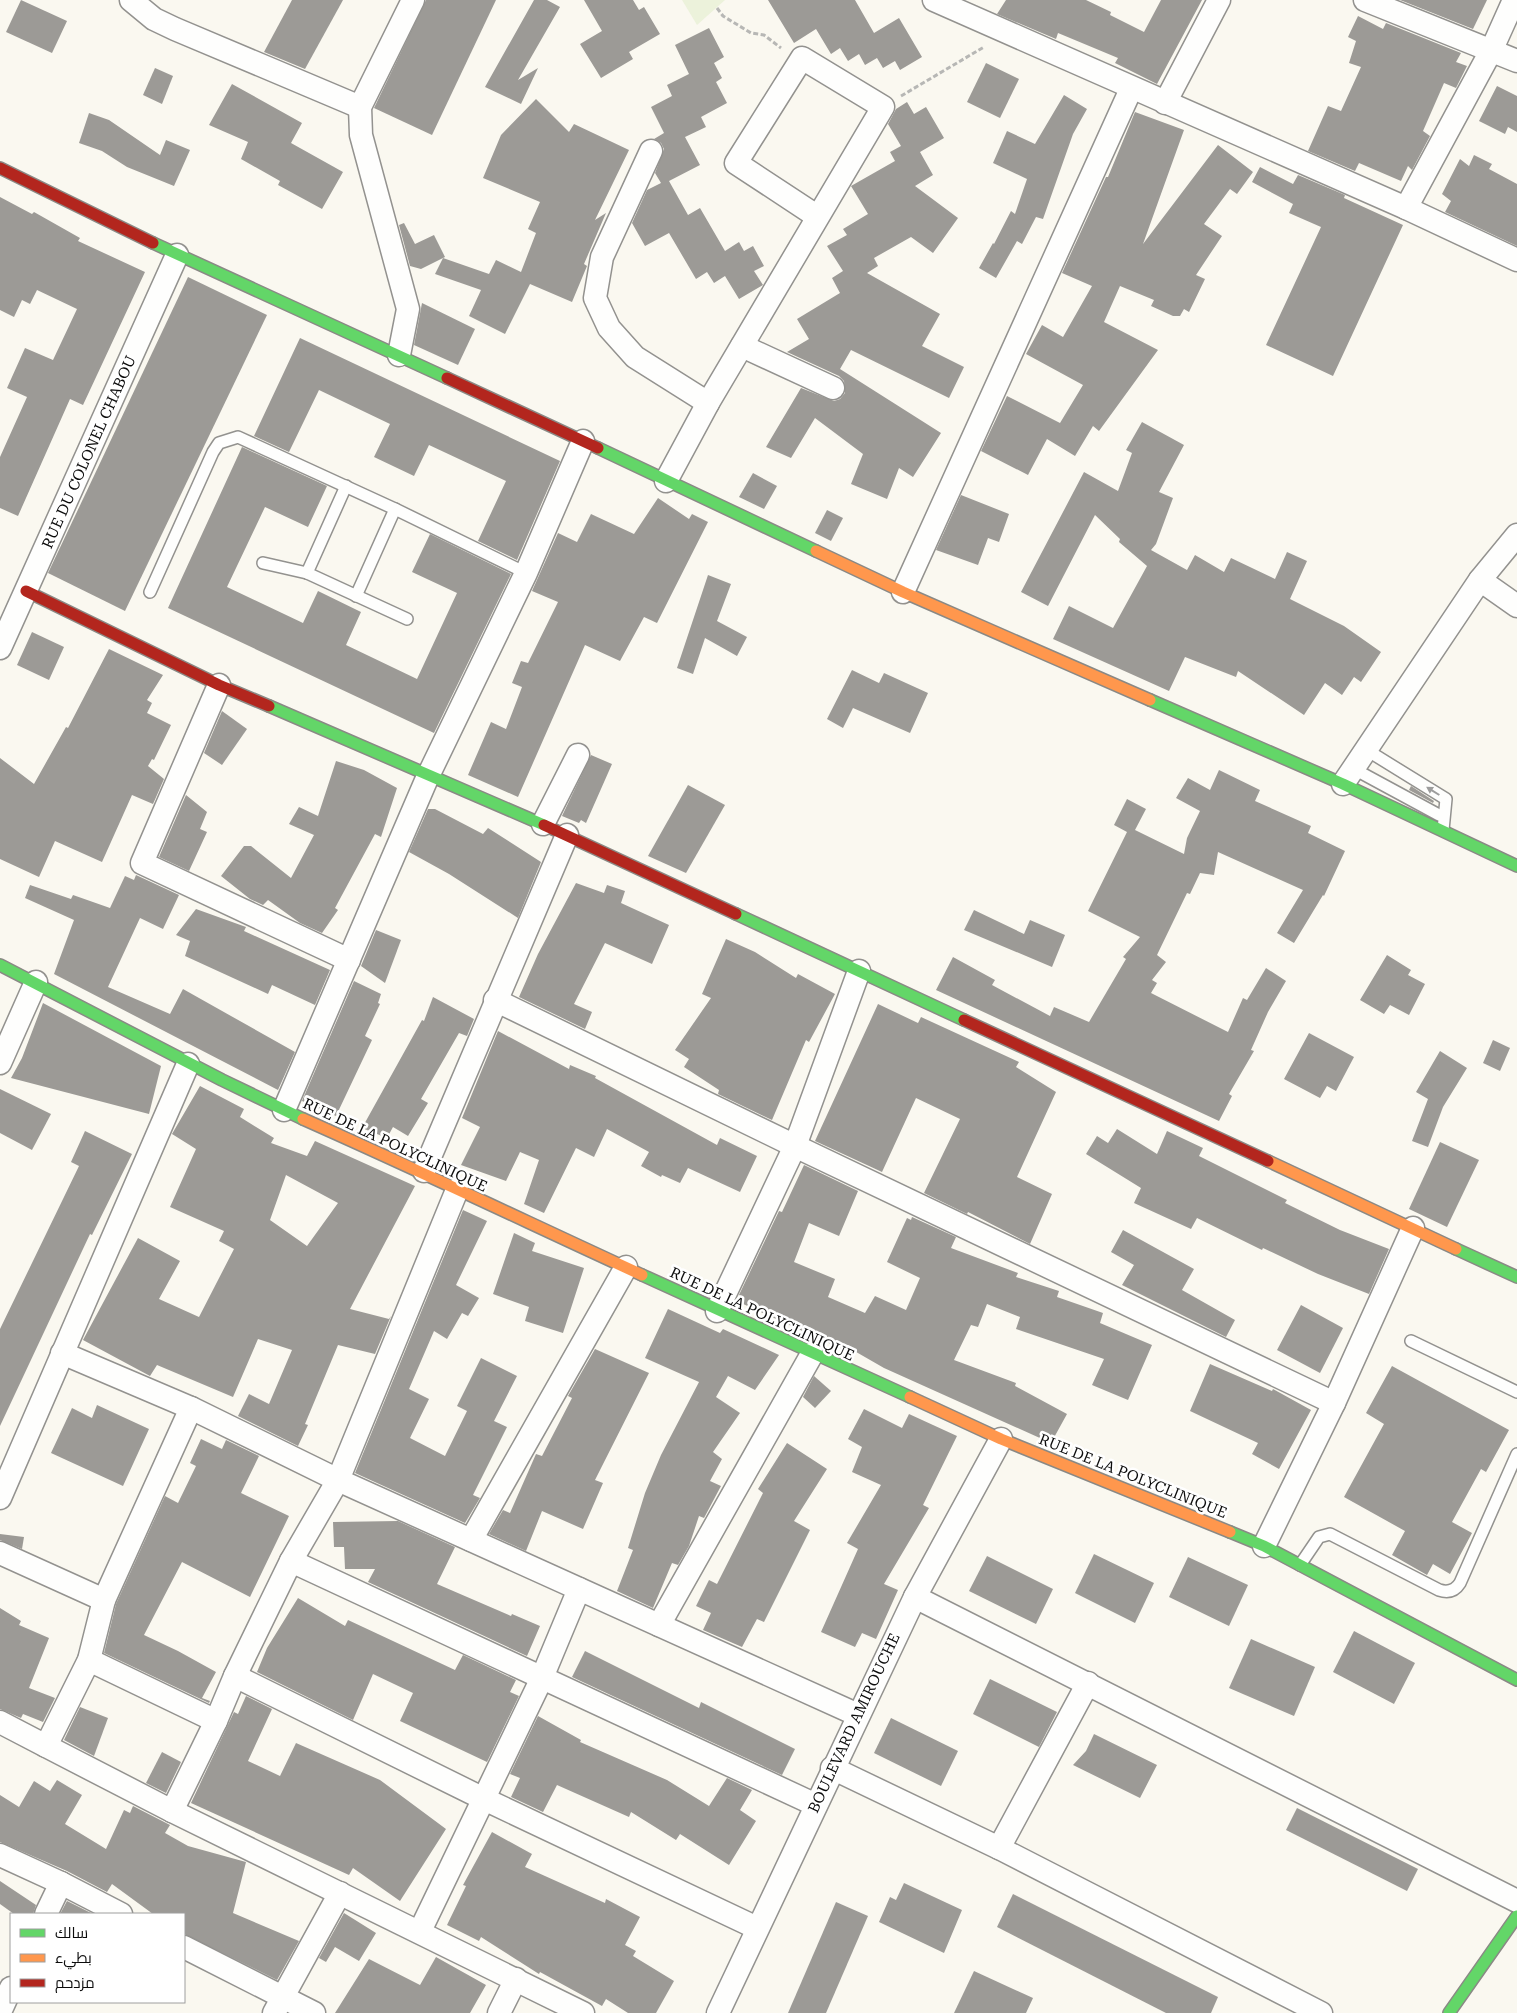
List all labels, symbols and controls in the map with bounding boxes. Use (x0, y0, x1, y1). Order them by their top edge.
street label: RUE DU COLONEL CHABOU (38, 353, 140, 551)
one-way arrow (1426, 786, 1440, 796)
street label: RUE DE LA POLYCLINIQUE (300, 1094, 490, 1196)
street label: RUE DE LA POLYCLINIQUE (667, 1263, 857, 1365)
street label: RUE DE LA POLYCLINIQUE (1036, 1430, 1230, 1522)
street label: BOULEVARD AMIROUCHE (804, 1630, 904, 1816)
legend (10, 1913, 185, 2003)
text: سالك (55, 1924, 88, 1942)
text: بطيء (55, 1949, 92, 1970)
text: مزدحم (55, 1974, 95, 1993)

